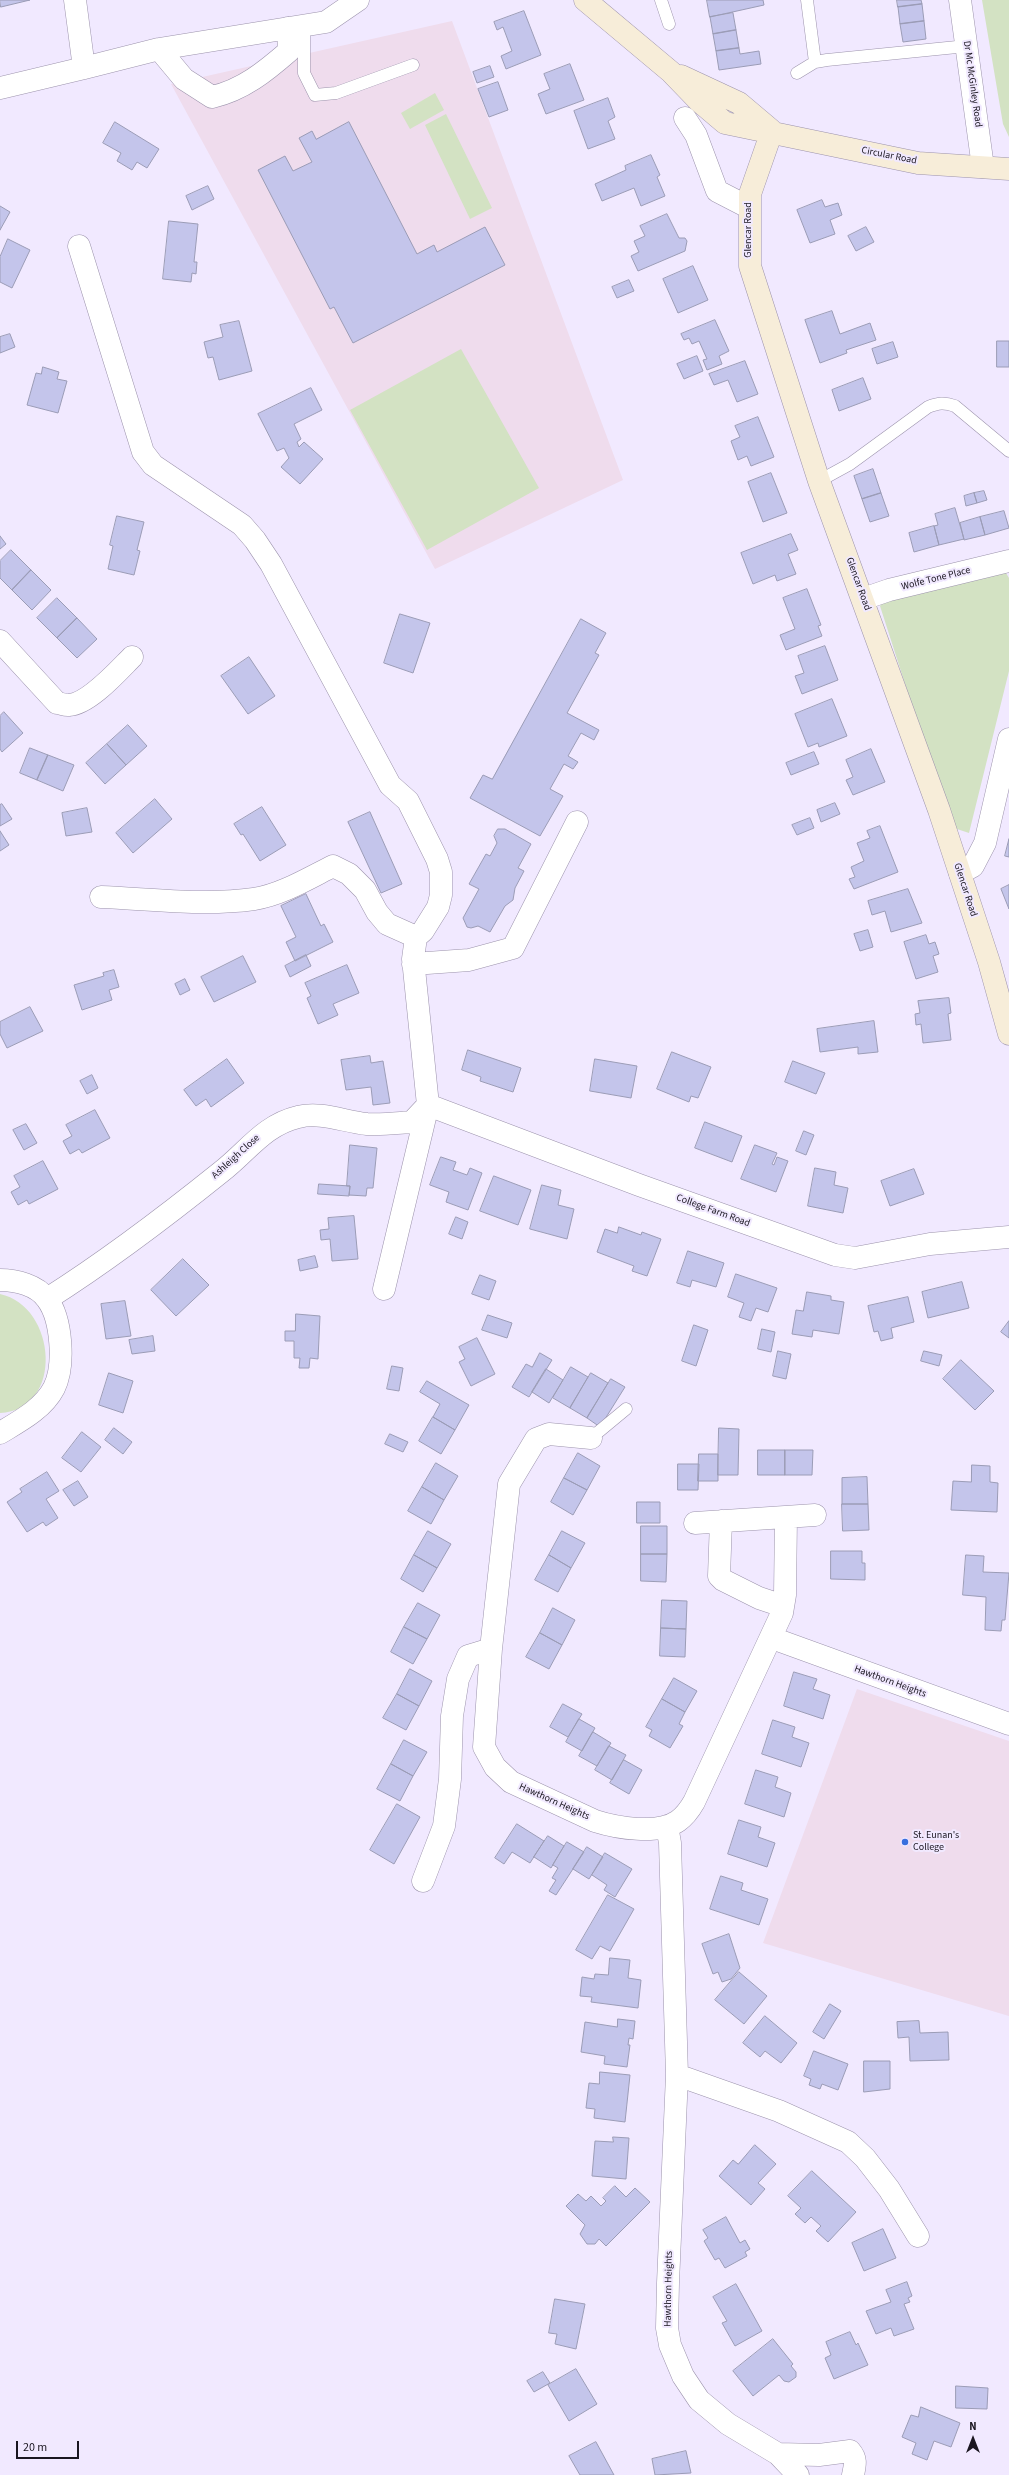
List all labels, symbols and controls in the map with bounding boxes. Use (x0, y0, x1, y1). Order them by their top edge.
street label: Dr Mc McGinley Road (960, 40, 984, 128)
street label: Circular Road (860, 145, 918, 167)
street label: Glencar Road (743, 202, 755, 258)
street label: Glencar Road (843, 556, 873, 612)
street label: Wolfe Tone Place (900, 565, 972, 593)
street label: Glencar Road (951, 862, 979, 918)
street label: Ashleigh Close (209, 1132, 263, 1182)
street label: College Farm Road (674, 1192, 752, 1230)
street label: Hawthorn Heights (852, 1663, 928, 1701)
street label: Hawthorn Heights (517, 1781, 591, 1823)
place label: St. Eunan's College (913, 1830, 959, 1854)
marker: St. Eunan's College (900, 1837, 910, 1847)
street label: Hawthorn Heights (662, 2251, 676, 2327)
north arrow (953, 2419, 993, 2459)
text: N (969, 2419, 977, 2434)
scale bar (18, 2433, 81, 2459)
text: 20 m (23, 2439, 47, 2456)

